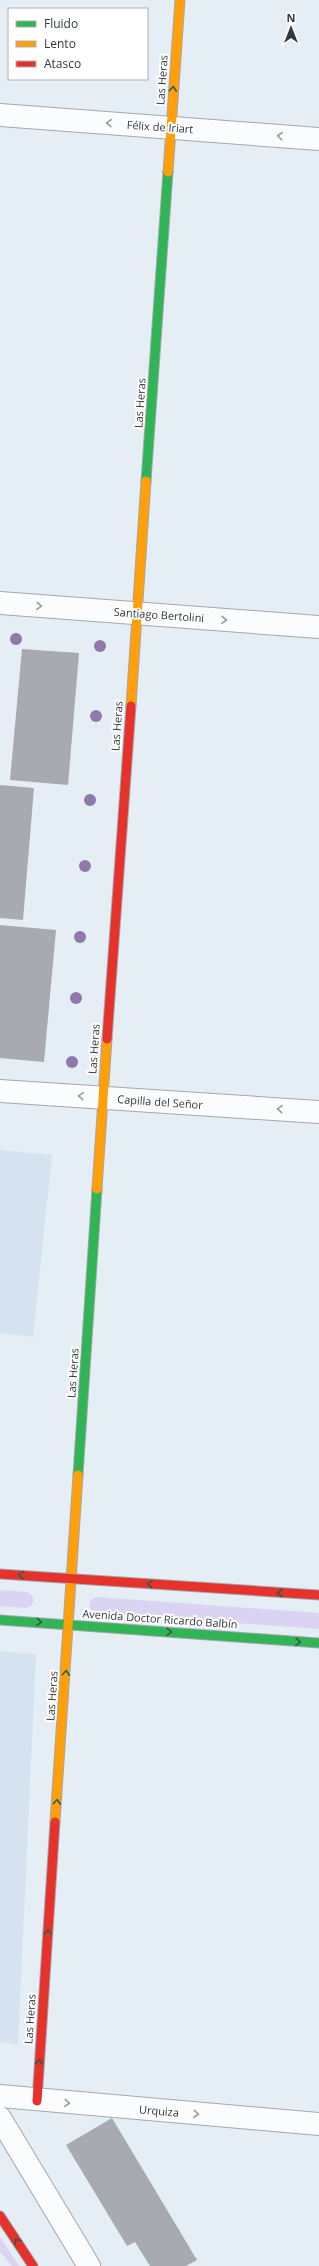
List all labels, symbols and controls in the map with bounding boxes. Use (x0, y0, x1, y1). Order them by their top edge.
legend (8, 8, 148, 80)
north arrow (271, 8, 311, 48)
text: N (287, 10, 295, 25)
text: Fluido (44, 15, 78, 32)
text: Lento (44, 35, 76, 52)
street label: Las Heras (152, 54, 171, 105)
text: Atasco (44, 55, 81, 72)
one-way arrow (169, 86, 178, 92)
street label: Félix de Iriart (126, 117, 194, 136)
one-way arrow (106, 119, 112, 128)
one-way arrow (277, 132, 283, 141)
street label: Las Heras (130, 377, 149, 428)
one-way arrow (36, 602, 42, 611)
street label: Santiago Bertolini (113, 604, 205, 625)
one-way arrow (221, 615, 227, 624)
street label: Las Heras (107, 700, 126, 751)
street label: Las Heras (84, 1023, 103, 1074)
street label: Capilla del Señor (117, 1091, 204, 1112)
one-way arrow (77, 1092, 84, 1101)
one-way arrow (277, 1105, 283, 1114)
street label: Las Heras (63, 1347, 82, 1398)
one-way arrow (18, 1571, 24, 1579)
one-way arrow (147, 1579, 153, 1588)
one-way arrow (277, 1588, 283, 1597)
street label: Avenida Doctor Ricardo Balbín (82, 1606, 238, 1631)
one-way arrow (36, 1618, 42, 1627)
one-way arrow (166, 1627, 172, 1636)
one-way arrow (295, 1637, 301, 1646)
street label: Las Heras (42, 1670, 61, 1721)
one-way arrow (61, 1670, 70, 1676)
one-way arrow (52, 1799, 61, 1805)
one-way arrow (44, 1929, 53, 1935)
street label: Las Heras (20, 1993, 39, 2044)
one-way arrow (35, 2059, 44, 2065)
one-way arrow (64, 2099, 70, 2108)
street label: Urquiza (138, 2101, 180, 2120)
one-way arrow (193, 2109, 199, 2118)
one-way arrow (14, 2238, 21, 2245)

